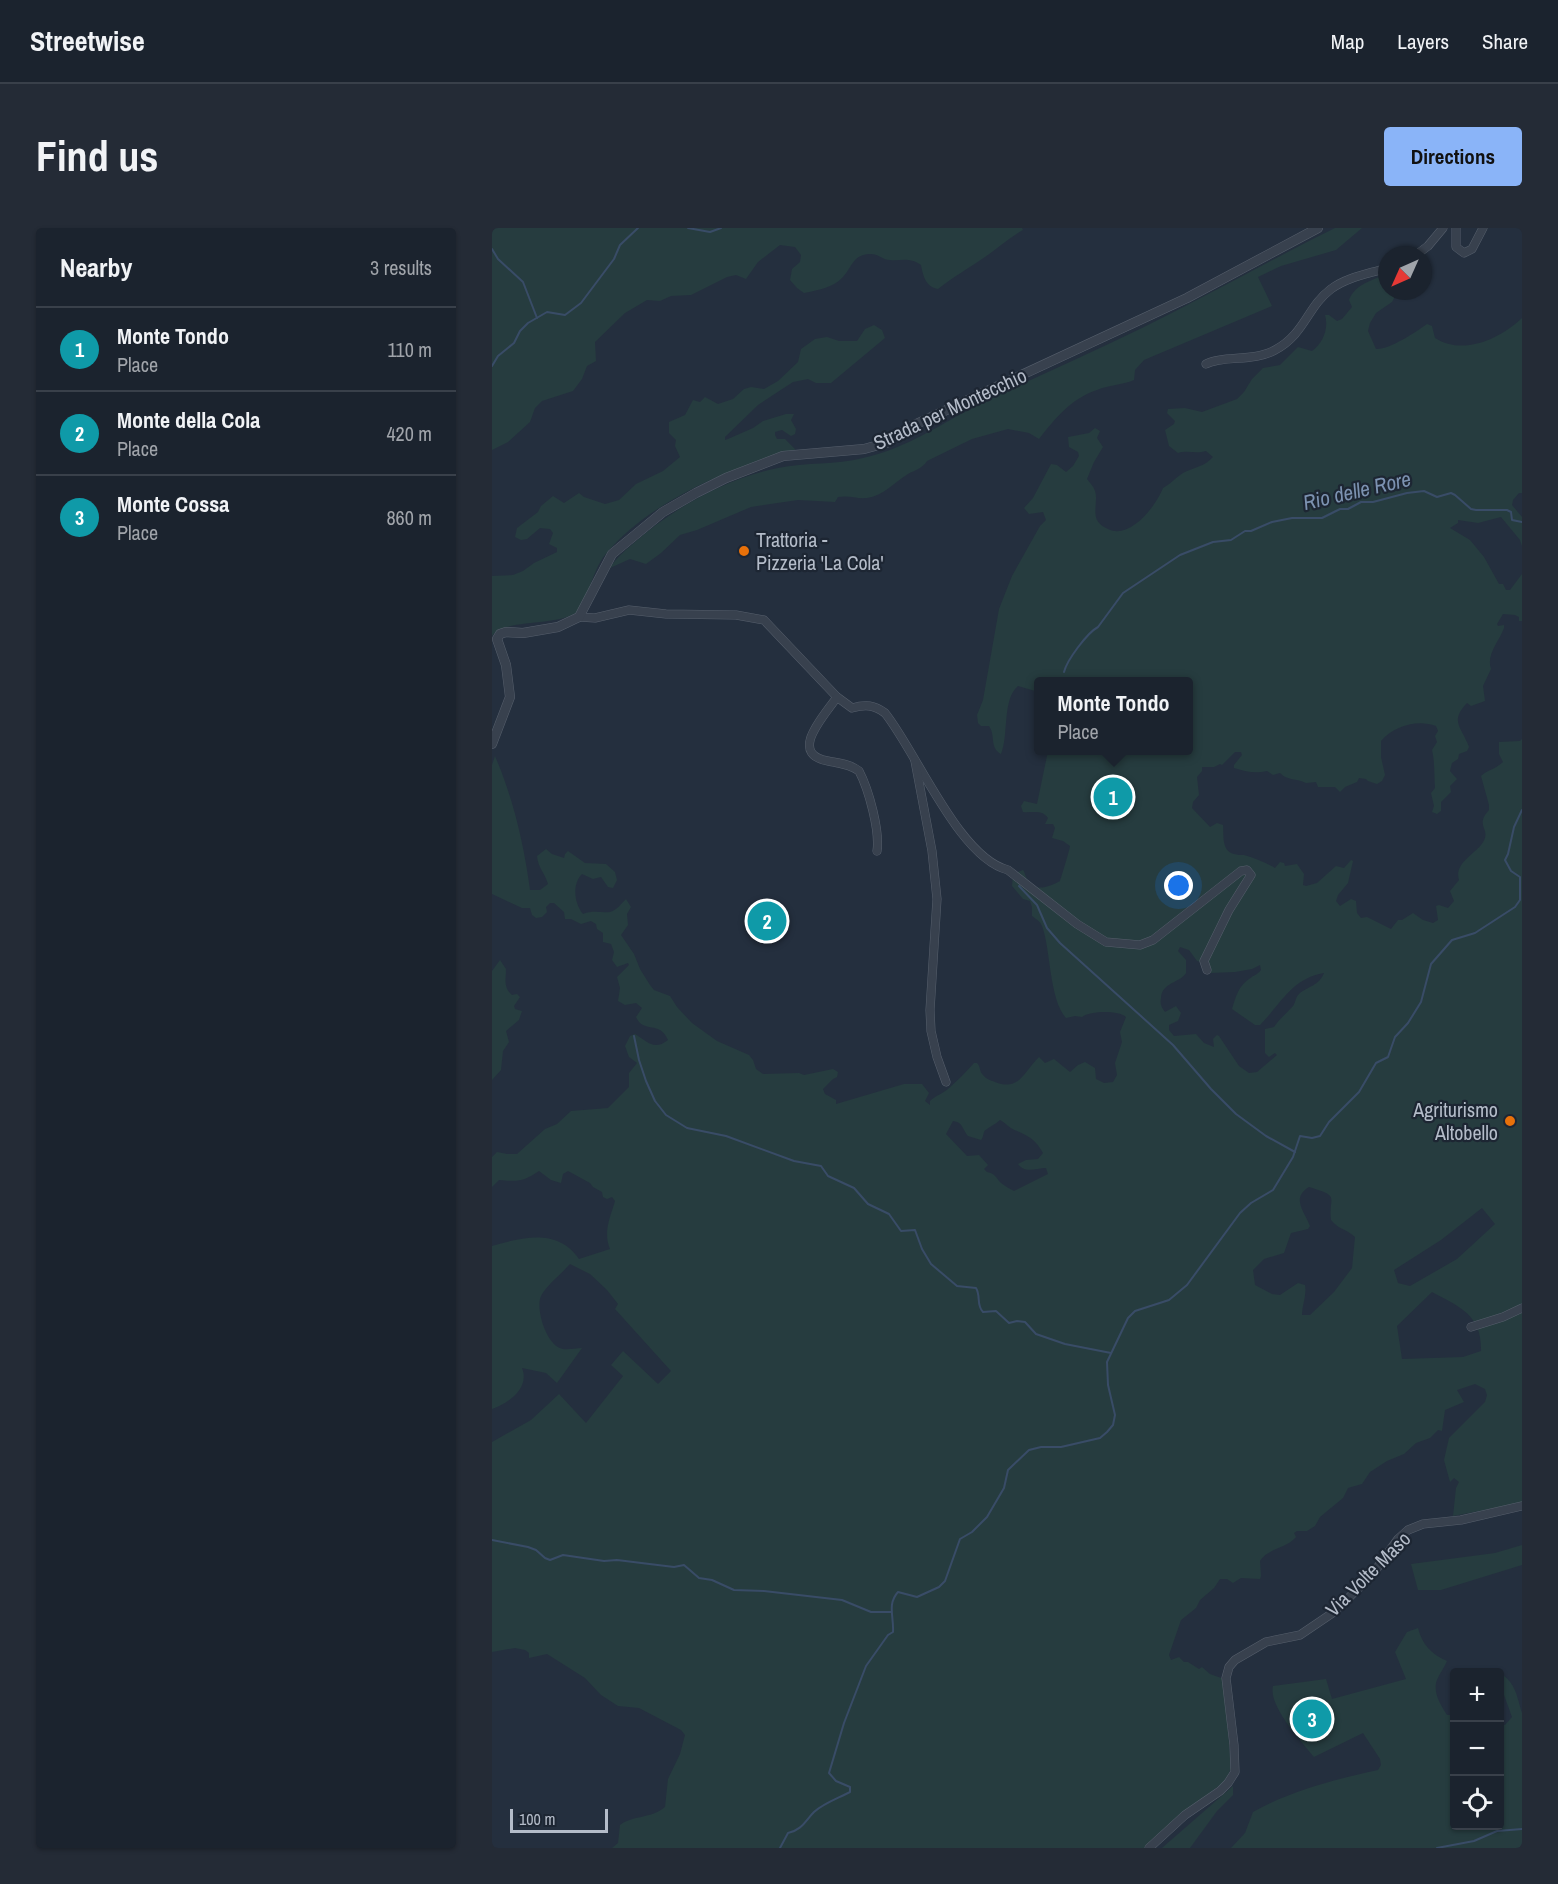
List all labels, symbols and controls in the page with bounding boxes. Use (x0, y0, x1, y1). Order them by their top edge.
text: Streetwise (30, 22, 145, 60)
text: Map (1331, 27, 1364, 56)
text: Layers (1397, 27, 1449, 56)
text: Share (1482, 27, 1528, 56)
button: Directions (1384, 127, 1522, 186)
text: Find us (36, 128, 158, 184)
north arrow (1378, 246, 1432, 300)
text: Nearby (60, 250, 132, 285)
text: 3 results (370, 254, 432, 281)
text: Monte Tondo (117, 321, 229, 351)
text: 1 (75, 336, 84, 363)
text: 110 m (388, 336, 432, 363)
text: Place (117, 351, 158, 378)
street label: Strada per Montecchio (869, 361, 1031, 456)
text: Monte della Cola (117, 405, 260, 435)
text: 2 (75, 420, 84, 447)
text: 420 m (386, 420, 432, 447)
text: Place (117, 435, 158, 462)
water label: Rio delle Rore (1300, 464, 1414, 517)
text: Monte Cossa (117, 489, 229, 519)
text: 3 (75, 504, 84, 531)
text: 860 m (386, 504, 432, 531)
text: Place (117, 519, 158, 546)
place label: Trattoria - Pizzeria 'La Cola' (756, 526, 884, 576)
marker: Trattoria - Pizzeria 'La Cola' (737, 544, 751, 558)
popup (1034, 677, 1193, 755)
text: Monte Tondo (1058, 688, 1169, 718)
text: Place (1058, 718, 1099, 745)
pin: 1 (1094, 774, 1132, 820)
your location (1164, 871, 1193, 900)
pin: 2 (748, 898, 786, 944)
place label: Agriturismo Altobello (1412, 1096, 1498, 1146)
marker: Agriturismo Altobello (1503, 1114, 1517, 1128)
street label: Via Volte Maso (1319, 1525, 1416, 1622)
map controls (1450, 1668, 1504, 1830)
button: + (1450, 1668, 1504, 1722)
pin: 3 (1292, 1696, 1332, 1742)
button: − (1450, 1722, 1504, 1776)
button: locate (1450, 1776, 1504, 1830)
scale bar (510, 1806, 608, 1834)
text: 100 m (519, 1808, 555, 1830)

